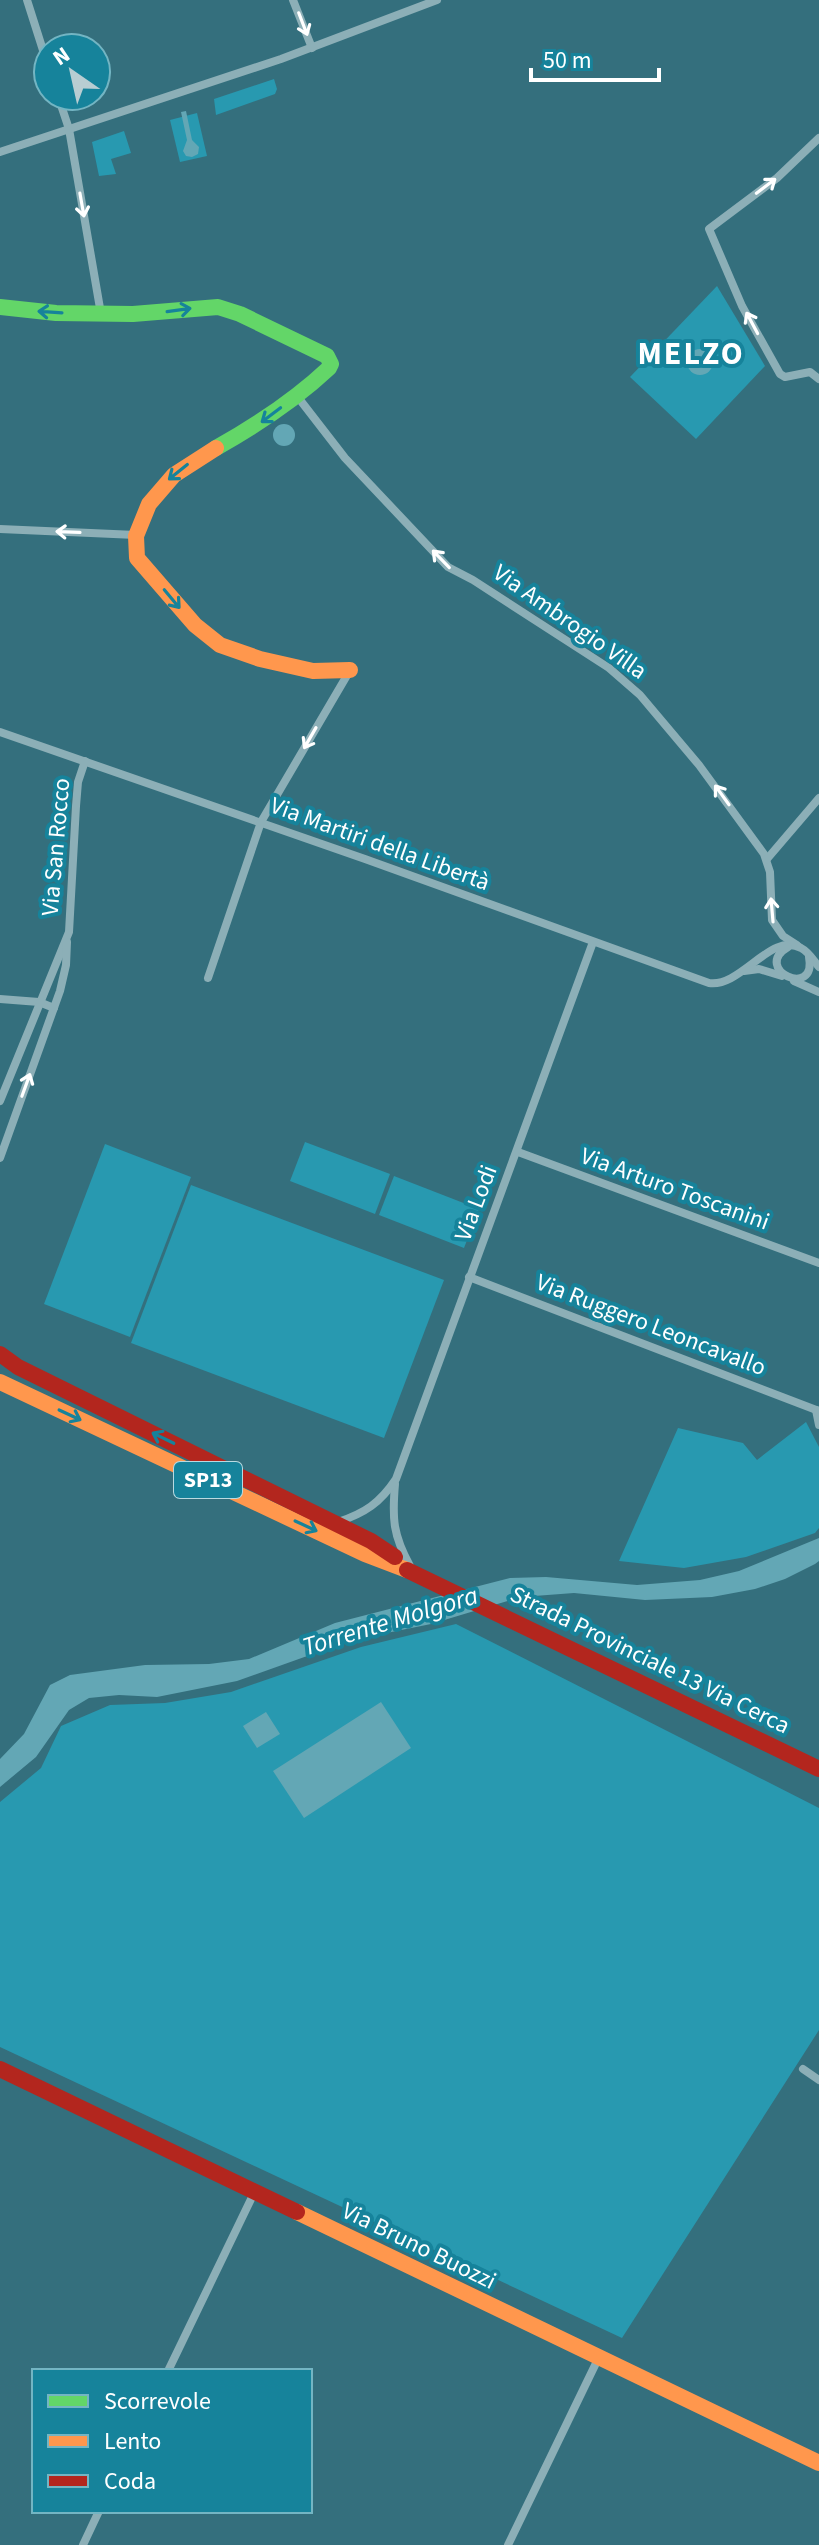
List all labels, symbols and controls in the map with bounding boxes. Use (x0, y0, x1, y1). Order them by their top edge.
one-way arrow (297, 11, 311, 36)
north arrow (32, 32, 112, 112)
scale bar (531, 32, 659, 82)
text: N (46, 39, 76, 74)
text: 50 m (543, 43, 592, 78)
one-way arrow (755, 178, 776, 195)
one-way arrow (76, 192, 91, 218)
one-way arrow (166, 302, 191, 317)
one-way arrow (37, 304, 64, 319)
one-way arrow (743, 311, 759, 335)
district label: MELZO (637, 331, 745, 377)
one-way arrow (260, 406, 282, 423)
one-way arrow (168, 463, 189, 481)
one-way arrow (55, 524, 82, 539)
one-way arrow (432, 550, 451, 570)
street label: Via Ambrogio Villa (486, 556, 654, 688)
one-way arrow (163, 589, 181, 609)
one-way arrow (302, 726, 318, 749)
street label: Via San Rocco (33, 777, 79, 917)
one-way arrow (714, 785, 730, 807)
street label: Via Martiri della Libertà (265, 788, 495, 900)
one-way arrow (764, 897, 779, 924)
one-way arrow (20, 1072, 35, 1097)
street label: Via Arturo Toscanini (576, 1139, 774, 1239)
street label: Via Lodi (446, 1160, 506, 1246)
street label: Via Ruggero Leoncavallo (531, 1265, 771, 1385)
one-way arrow (58, 1408, 82, 1423)
one-way arrow (152, 1430, 175, 1445)
road number: SP13 (174, 1462, 242, 1498)
one-way arrow (293, 1519, 317, 1534)
water label: Torrente Molgora (298, 1577, 483, 1665)
street label: Strada Provinciale 13 Via Cerca (504, 1577, 796, 1743)
street label: Via Bruno Buozzi (336, 2193, 502, 2299)
legend (32, 2369, 312, 2513)
text: Scorrevole (104, 2384, 211, 2419)
text: Lento (104, 2424, 161, 2459)
text: Coda (104, 2464, 156, 2499)

